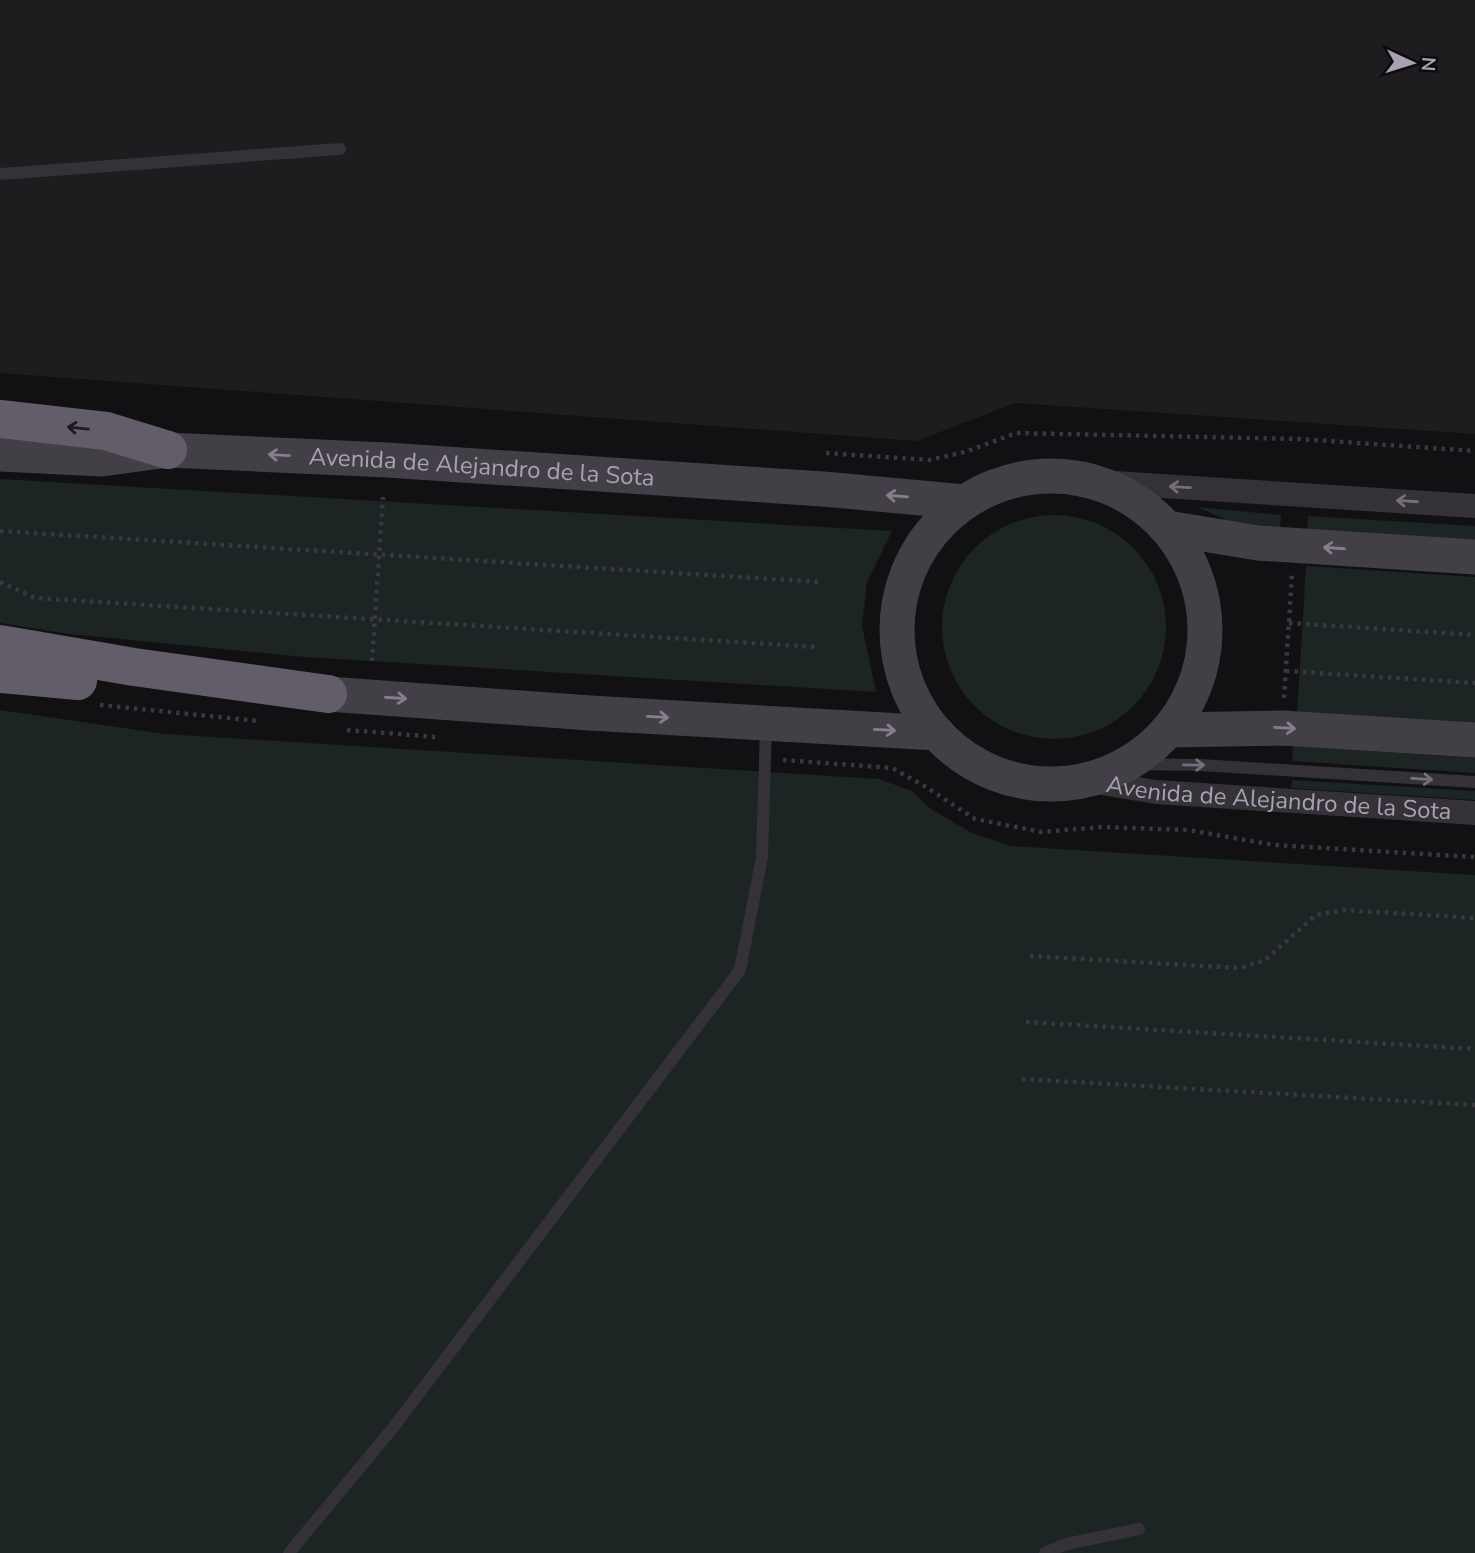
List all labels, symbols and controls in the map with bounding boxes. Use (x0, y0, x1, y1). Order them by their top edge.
north arrow (1377, 28, 1447, 98)
text: N (1414, 56, 1441, 72)
one-way arrow (68, 421, 90, 434)
street label: Avenida de Alejandro de la Sota (308, 440, 656, 494)
one-way arrow (268, 448, 291, 461)
one-way arrow (1169, 480, 1192, 493)
one-way arrow (886, 489, 909, 502)
one-way arrow (1396, 494, 1419, 507)
one-way arrow (1323, 541, 1345, 554)
one-way arrow (384, 692, 407, 705)
one-way arrow (646, 711, 668, 724)
one-way arrow (1274, 722, 1297, 735)
one-way arrow (873, 724, 896, 737)
one-way arrow (1183, 758, 1206, 772)
street label: Avenida de Alejandro de la Sota (1104, 768, 1453, 827)
one-way arrow (1410, 773, 1432, 786)

